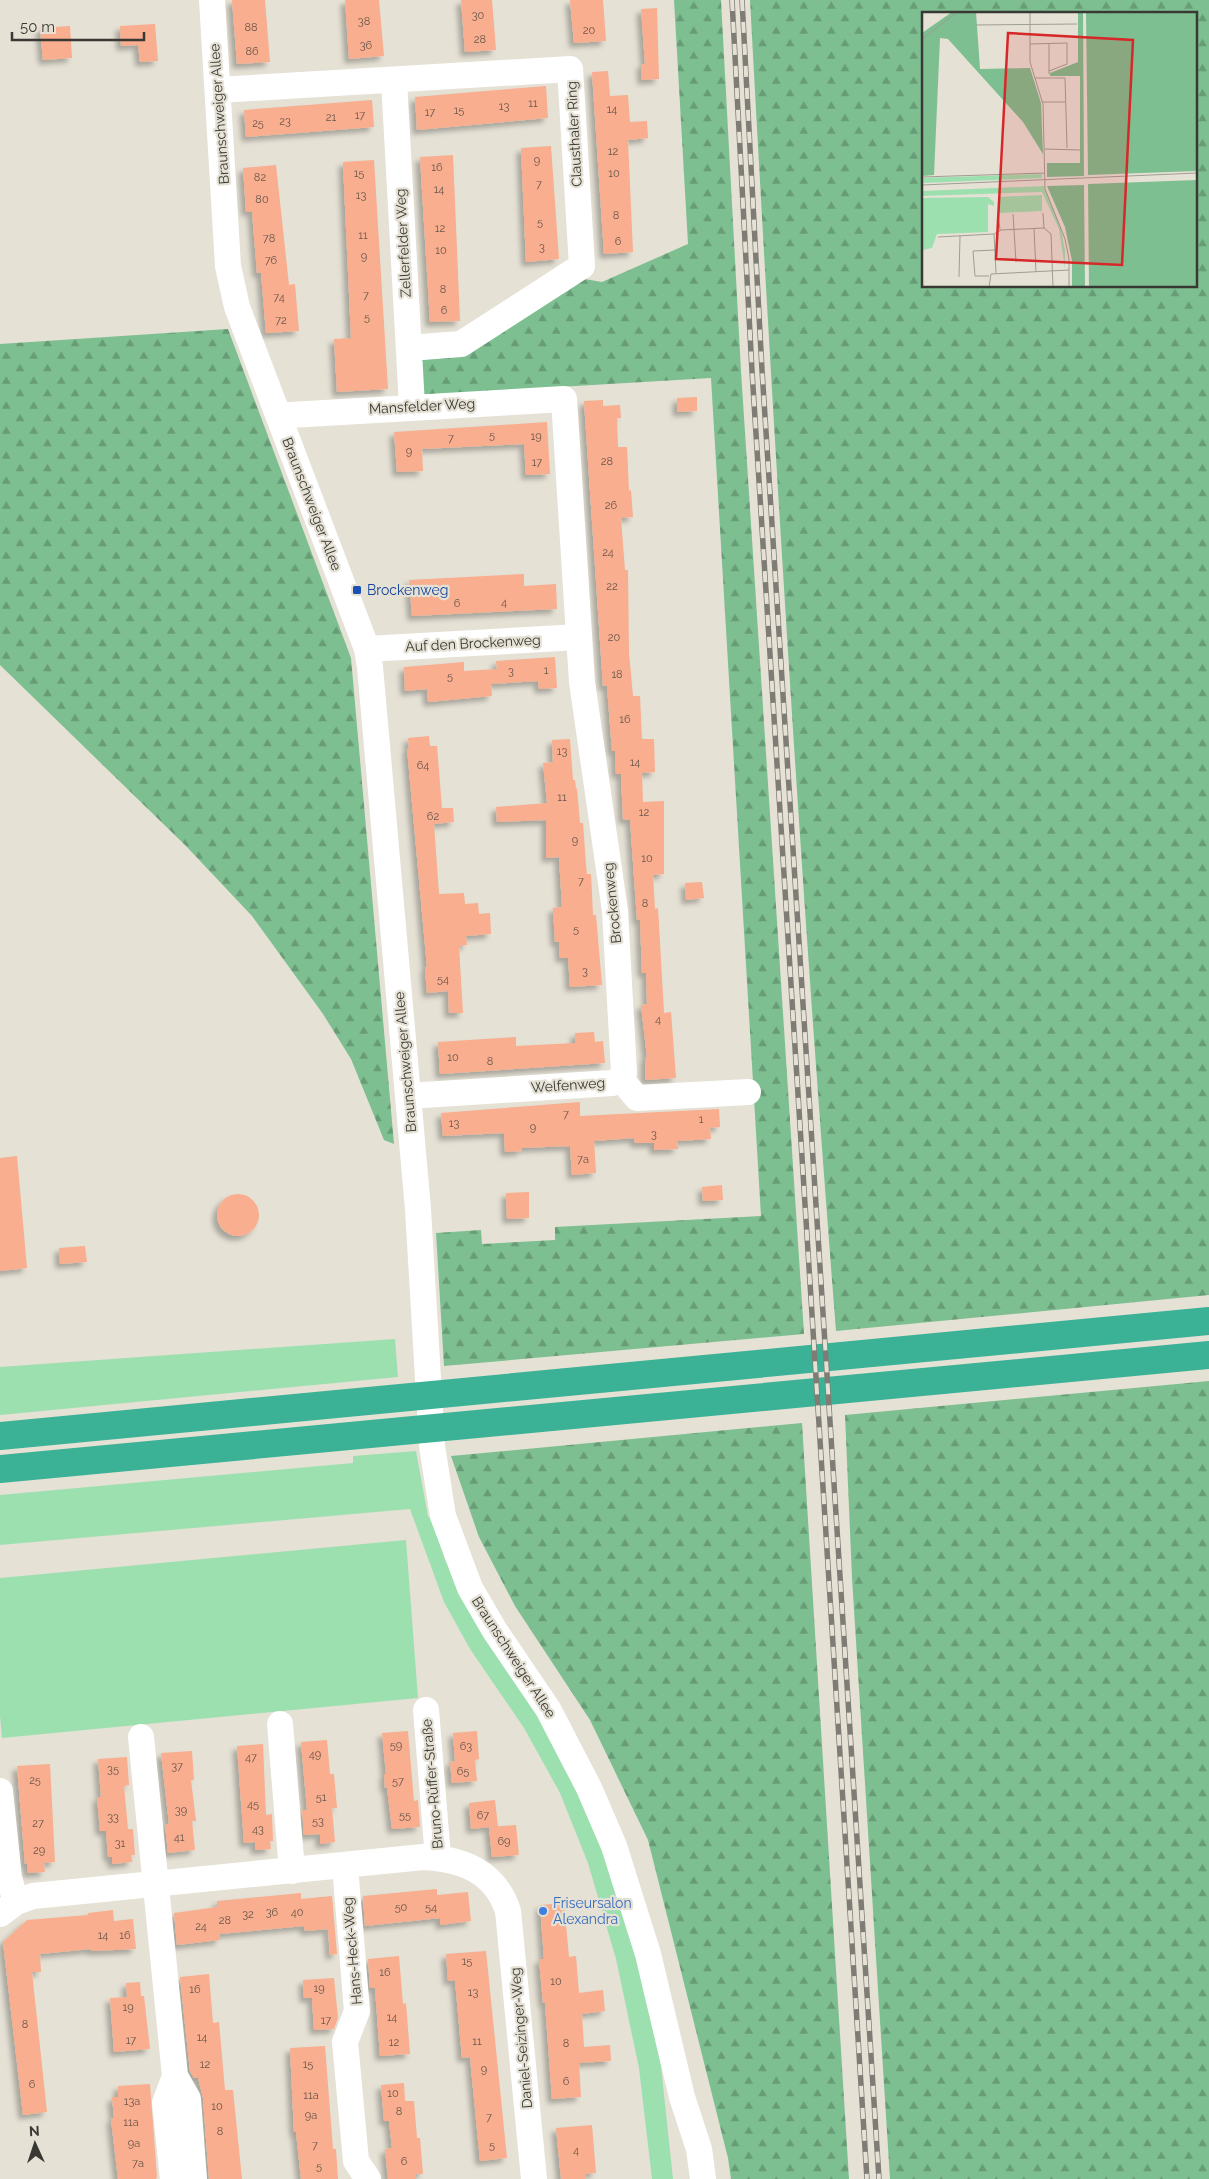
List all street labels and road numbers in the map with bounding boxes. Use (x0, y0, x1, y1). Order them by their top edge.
street label: Braunschweiger Allee (206, 43, 232, 185)
street label: Clausthaler Ring (563, 81, 585, 187)
street label: Zellerfelder Weg (392, 188, 414, 298)
street label: Mansfelder Weg (368, 395, 476, 417)
street label: Braunschweiger Allee (279, 435, 345, 573)
street label: Auf den Brockenweg (405, 631, 541, 655)
street label: Brockenweg (600, 862, 624, 944)
street label: Braunschweiger Allee (391, 991, 419, 1133)
street label: Welfenweg (530, 1074, 606, 1096)
street label: Braunschweiger Allee (469, 1593, 559, 1721)
street label: Bruno-Rüffer-Straße (418, 1718, 446, 1850)
street label: Hans-Heck-Weg (339, 1897, 365, 2005)
street label: Daniel-Seizinger-Weg (507, 1967, 535, 2109)

